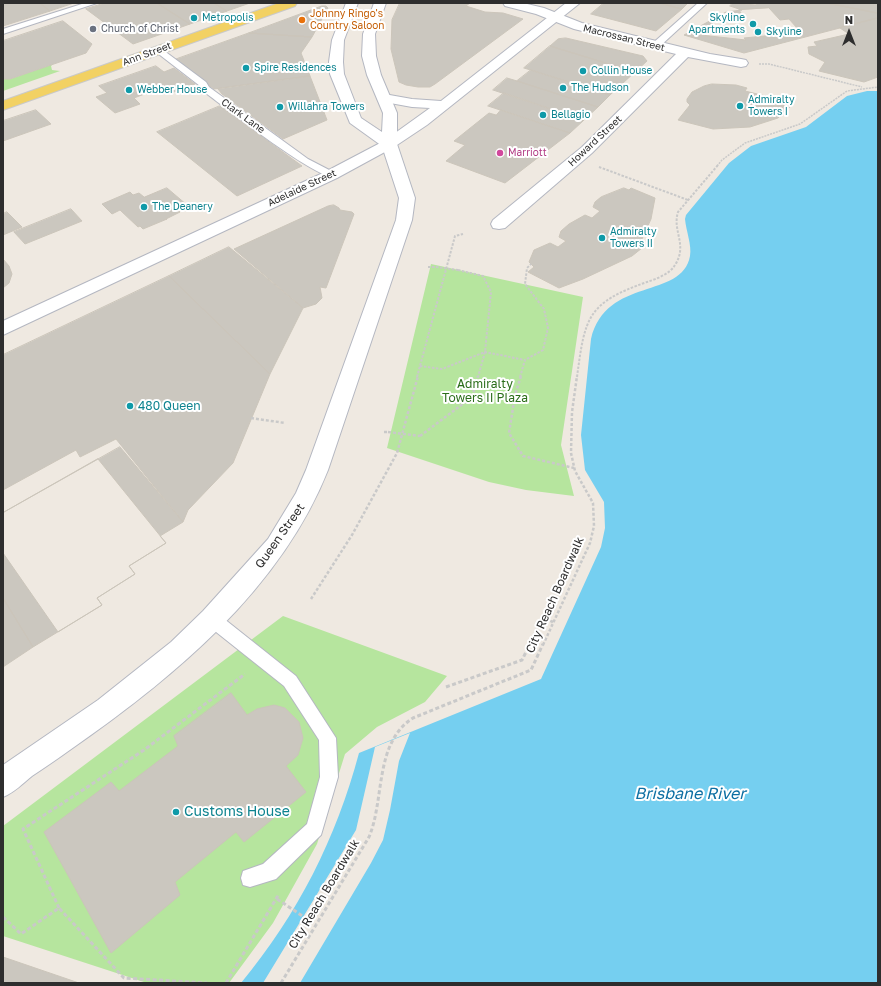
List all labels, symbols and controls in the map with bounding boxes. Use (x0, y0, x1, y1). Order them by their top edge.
place label: Johnny Ringo's Country Saloon (310, 8, 384, 32)
place label: Metropolis (202, 12, 254, 24)
place label: Skyline Apartments (688, 12, 745, 36)
north arrow (829, 12, 869, 52)
marker: Metropolis (189, 13, 199, 23)
text: N (845, 13, 853, 26)
marker: Johnny Ringo's Country Saloon (297, 15, 307, 25)
marker: Skyline Apartments (748, 19, 758, 29)
street label: Macrossan Street (582, 22, 666, 54)
place label: Church of Christ (101, 23, 179, 35)
marker: Church of Christ (88, 24, 98, 34)
place label: Skyline (766, 26, 802, 38)
marker: Skyline (753, 27, 763, 37)
street label: Ann Street (121, 40, 173, 68)
place label: Spire Residences (254, 62, 336, 74)
marker: Spire Residences (241, 63, 251, 73)
place label: Collin House (591, 65, 652, 77)
marker: Collin House (578, 66, 588, 76)
place label: The Hudson (571, 82, 629, 94)
marker: The Hudson (558, 83, 568, 93)
place label: Webber House (137, 84, 207, 96)
marker: Webber House (124, 85, 134, 95)
place label: Admiralty Towers I (748, 94, 795, 118)
street label: Clark Lane (219, 96, 267, 136)
place label: Willahra Towers (288, 101, 365, 113)
marker: Admiralty Towers I (735, 101, 745, 111)
marker: Willahra Towers (275, 102, 285, 112)
place label: Bellagio (551, 109, 590, 121)
marker: Bellagio (538, 110, 548, 120)
street label: Howard Street (566, 113, 624, 169)
place label: Marriott (508, 147, 547, 159)
marker: Marriott (495, 148, 505, 158)
street label: Adelaide Street (266, 167, 338, 209)
place label: The Deanery (152, 201, 213, 213)
marker: The Deanery (139, 202, 149, 212)
place label: Admiralty Towers II (610, 226, 657, 250)
marker: Admiralty Towers II (597, 233, 607, 243)
park label: Admiralty Towers II Plaza (442, 377, 528, 405)
place label: 480 Queen (138, 399, 201, 413)
marker: 480 Queen (125, 401, 135, 411)
street label: Queen Street (252, 501, 308, 571)
street label: City Reach Boardwalk (523, 535, 587, 655)
water label: Brisbane River (634, 784, 746, 804)
place label: Customs House (184, 804, 290, 820)
marker: Customs House (171, 807, 181, 817)
street label: City Reach Boardwalk (285, 836, 363, 952)

